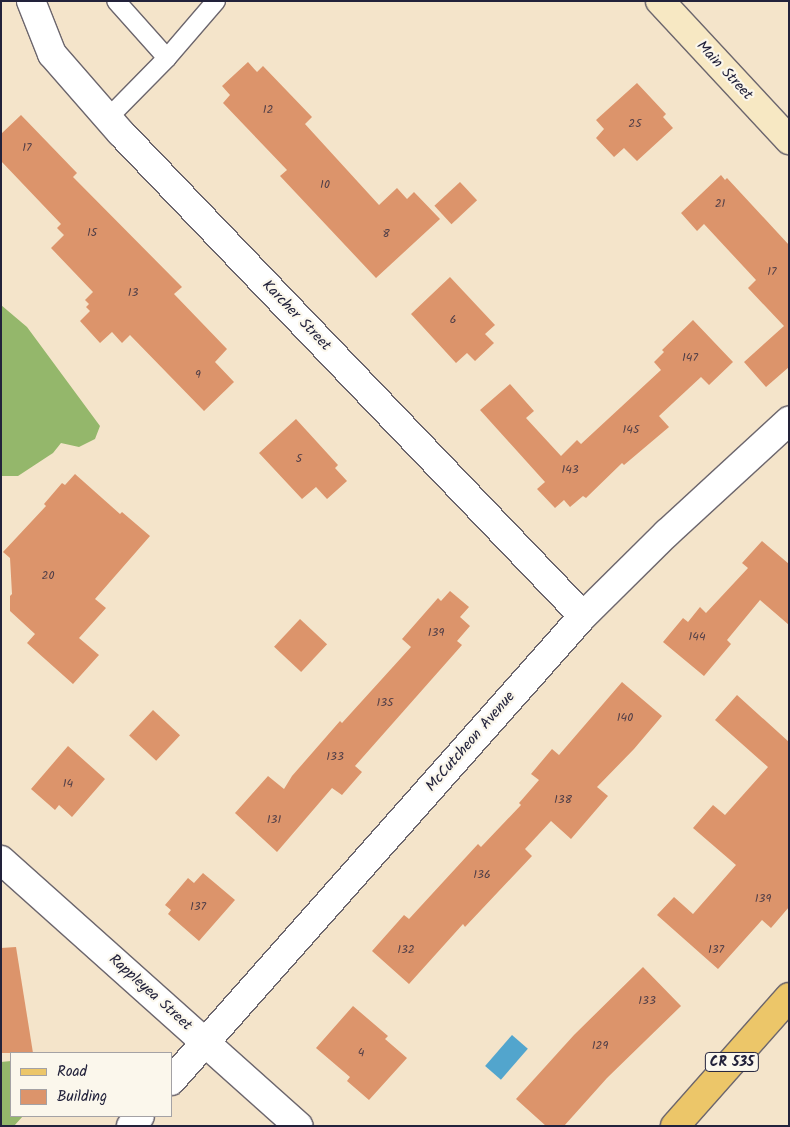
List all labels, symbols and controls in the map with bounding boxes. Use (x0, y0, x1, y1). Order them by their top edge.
street label: Main Street (692, 38, 756, 104)
house number: 12 (263, 103, 273, 117)
house number: 25 (628, 117, 642, 131)
house number: 17 (22, 141, 32, 155)
house number: 10 (320, 178, 330, 192)
house number: 21 (715, 197, 725, 211)
house number: 15 (87, 226, 97, 240)
house number: 8 (382, 227, 390, 241)
house number: 17 (767, 265, 777, 279)
street label: Karcher Street (258, 277, 334, 355)
house number: 13 (128, 286, 138, 300)
house number: 6 (450, 313, 456, 327)
house number: 147 (682, 351, 698, 365)
house number: 9 (195, 368, 201, 382)
house number: 145 (623, 423, 639, 437)
house number: 5 (296, 452, 302, 466)
house number: 143 (561, 463, 579, 477)
house number: 20 (42, 569, 54, 583)
house number: 139 (428, 626, 444, 640)
house number: 144 (689, 630, 705, 644)
street label: McCutcheon Avenue (423, 688, 519, 796)
house number: 135 (376, 696, 394, 710)
house number: 140 (617, 711, 633, 725)
house number: 133 (326, 750, 344, 764)
house number: 14 (63, 777, 73, 791)
house number: 138 (554, 793, 572, 807)
house number: 131 (267, 813, 281, 827)
house number: 136 (473, 868, 491, 882)
house number: 139 (755, 892, 771, 906)
house number: 137 (190, 900, 206, 914)
house number: 132 (397, 943, 415, 957)
house number: 137 (708, 943, 724, 957)
street label: Rappleyea Street (105, 951, 195, 1035)
house number: 133 (638, 994, 656, 1008)
house number: 129 (592, 1039, 608, 1053)
house number: 4 (358, 1046, 364, 1060)
road number: CR 535 (704, 1050, 760, 1074)
legend (10, 1052, 172, 1117)
text: Road (57, 1060, 87, 1084)
text: Building (57, 1085, 107, 1109)

